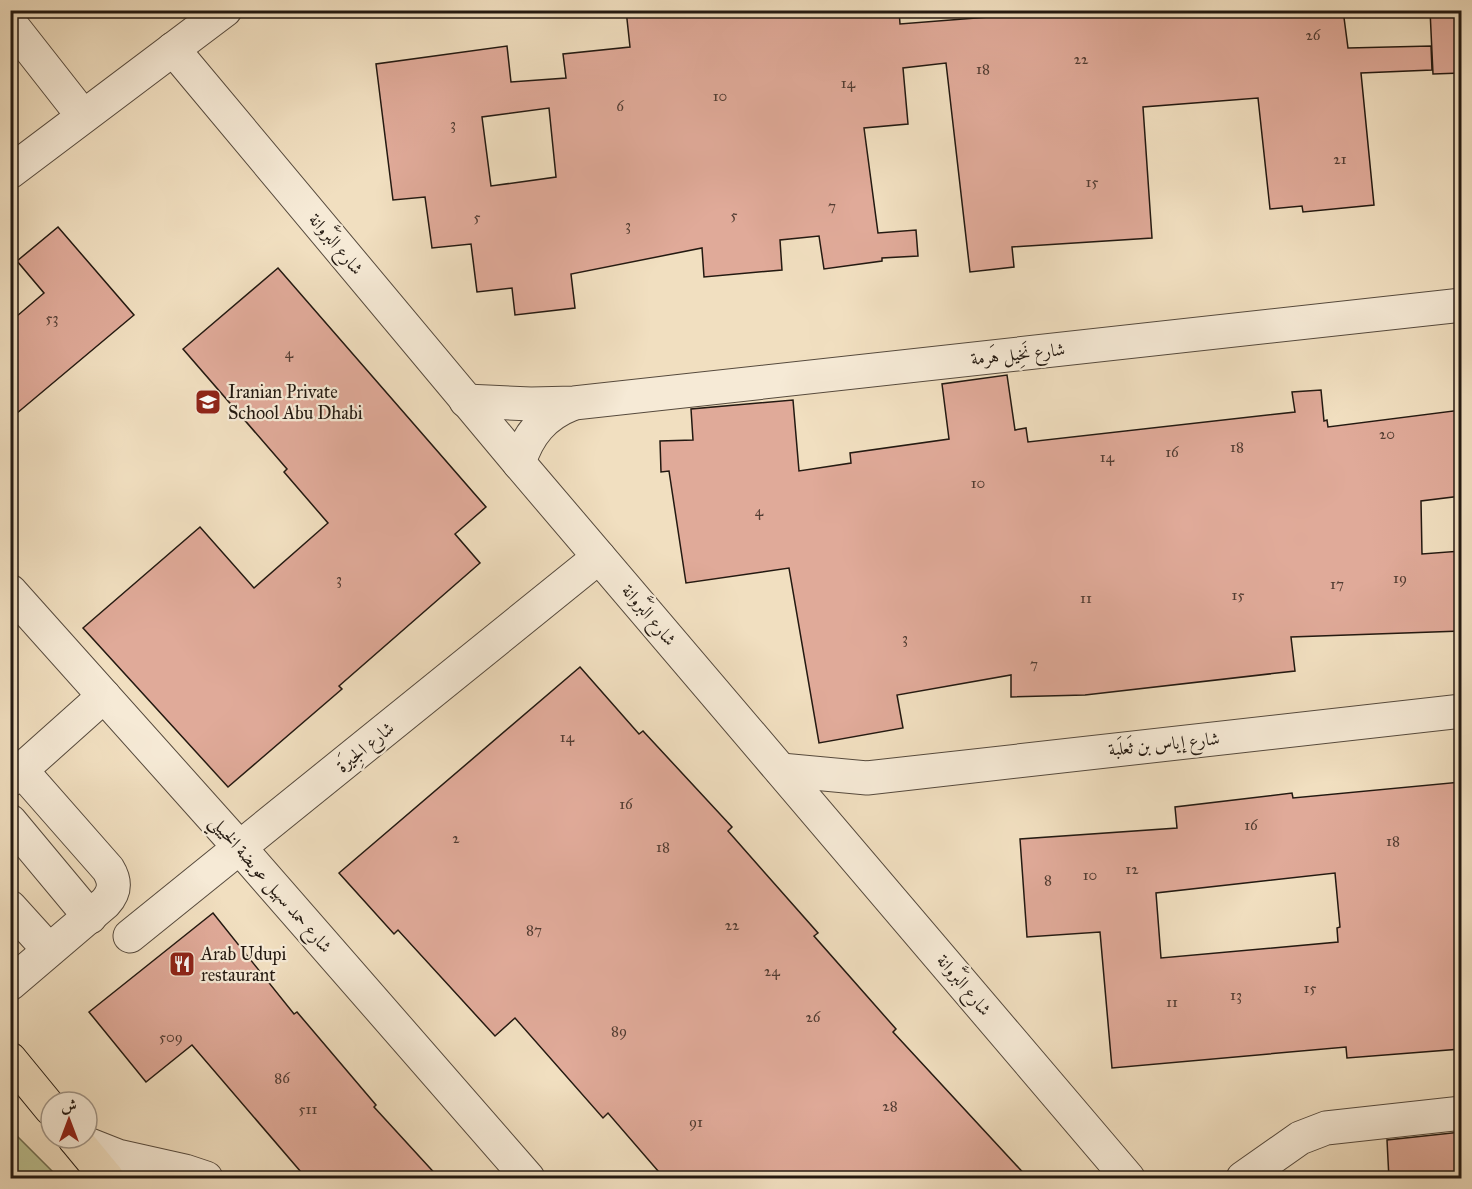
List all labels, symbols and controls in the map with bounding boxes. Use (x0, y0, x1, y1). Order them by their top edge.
house number: 26 (1305, 26, 1322, 44)
house number: 22 (1074, 50, 1089, 68)
house number: 18 (976, 60, 990, 78)
house number: 14 (841, 74, 856, 92)
house number: 10 (713, 87, 727, 105)
house number: 6 (616, 97, 625, 115)
house number: 3 (450, 115, 456, 133)
house number: 21 (1333, 150, 1347, 168)
house number: 15 (1086, 173, 1098, 191)
house number: 7 (828, 197, 836, 215)
street label: شارع البَرَّوانة (301, 206, 371, 282)
house number: 5 (731, 206, 738, 224)
house number: 5 (474, 208, 481, 226)
house number: 3 (625, 216, 631, 234)
house number: 53 (46, 309, 58, 327)
street label: شارع نَخِيل هَرمة (970, 336, 1067, 374)
house number: 4 (285, 344, 294, 362)
place label: Iranian Private School Abu Dhabi (228, 381, 363, 424)
school or university icon: Iranian Private School Abu Dhabi (193, 387, 223, 417)
house number: 20 (1379, 425, 1395, 443)
house number: 18 (1230, 438, 1244, 456)
house number: 16 (1165, 443, 1180, 461)
house number: 14 (1100, 448, 1115, 466)
house number: 10 (971, 474, 985, 492)
house number: 4 (755, 502, 764, 520)
house number: 19 (1393, 569, 1407, 587)
house number: 3 (336, 570, 342, 588)
house number: 17 (1330, 575, 1344, 593)
street label: شارع البَرَّوانة (614, 577, 684, 653)
house number: 15 (1232, 586, 1244, 604)
house number: 11 (1080, 589, 1092, 607)
house number: 3 (902, 629, 908, 647)
house number: 7 (1030, 655, 1038, 673)
street label: شارع الجِيرَة (330, 715, 401, 780)
street label: شارع إياس بن ثَعلَبة (1107, 725, 1221, 765)
house number: 14 (560, 728, 575, 746)
house number: 16 (619, 795, 634, 813)
street label: شارع حمد سهيل عويضة الخييلي (201, 811, 337, 961)
house number: 16 (1244, 816, 1259, 834)
house number: 2 (452, 829, 460, 847)
house number: 18 (1386, 832, 1400, 850)
house number: 18 (656, 838, 670, 856)
house number: 12 (1125, 860, 1139, 878)
house number: 10 (1083, 866, 1097, 884)
house number: 8 (1044, 871, 1052, 889)
house number: 22 (725, 916, 740, 934)
house number: 87 (526, 921, 542, 939)
place label: Arab Udupi restaurant (200, 943, 287, 986)
street label: شارع البَرَّوانة (929, 947, 999, 1023)
restaurant icon: Arab Udupi restaurant (167, 949, 197, 979)
house number: 24 (764, 962, 781, 980)
house number: 15 (1304, 979, 1316, 997)
house number: 13 (1230, 986, 1242, 1004)
house number: 11 (1166, 993, 1178, 1011)
house number: 26 (805, 1008, 822, 1026)
house number: 89 (611, 1022, 627, 1040)
house number: 509 (159, 1028, 183, 1046)
house number: 86 (274, 1069, 291, 1087)
north arrow (39, 1090, 99, 1150)
text: ش (61, 1096, 77, 1115)
house number: 28 (882, 1097, 898, 1115)
house number: 511 (299, 1100, 317, 1118)
house number: 91 (689, 1113, 703, 1131)

